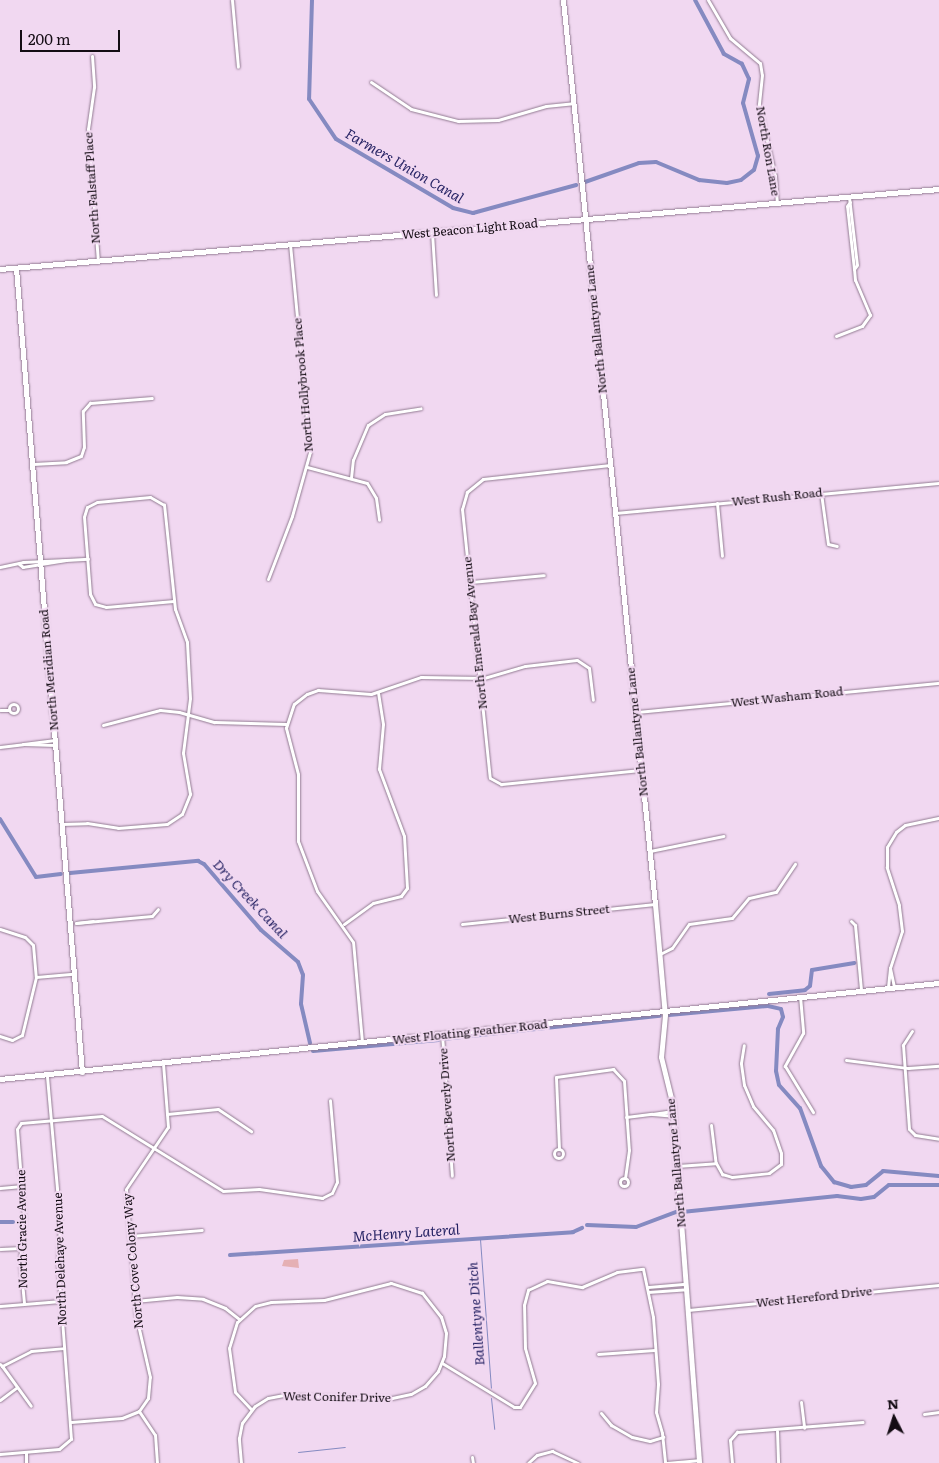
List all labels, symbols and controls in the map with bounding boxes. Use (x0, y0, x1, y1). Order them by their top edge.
scale bar (22, 20, 122, 52)
text: 200 m (28, 27, 71, 50)
street label: North Ron Lane (753, 105, 783, 197)
water label: Farmers Union Canal (343, 124, 467, 206)
street label: North Falstaff Place (81, 132, 103, 244)
street label: West Beacon Light Road (401, 216, 539, 242)
street label: North Ballantyne Lane (582, 264, 610, 394)
street label: North Hollybrook Place (290, 317, 316, 453)
street label: West Rush Road (731, 485, 823, 509)
street label: North Emerald Bay Avenue (460, 556, 490, 710)
street label: North Meridian Road (37, 609, 61, 731)
street label: North Ballantyne Lane (623, 667, 651, 797)
street label: West Washam Road (730, 684, 844, 710)
water label: Dry Creek Canal (210, 855, 292, 941)
street label: West Burns Street (508, 902, 610, 926)
street label: West Floating Feather Road (392, 1017, 548, 1047)
street label: North Beverly Drive (436, 1048, 458, 1162)
street label: North Ballantyne Lane (663, 1098, 689, 1228)
street label: North Gracie Avenue (14, 1169, 30, 1289)
street label: North Delehaye Avenue (50, 1192, 70, 1326)
street label: North Cove Colony Way (120, 1193, 146, 1329)
water label: McHenry Lateral (352, 1220, 460, 1244)
water label: Ballentyne Ditch (463, 1262, 487, 1366)
street label: West Hereford Drive (755, 1284, 873, 1310)
street label: West Conifer Drive (283, 1389, 391, 1405)
north arrow (869, 1393, 919, 1443)
text: N (886, 1393, 899, 1414)

